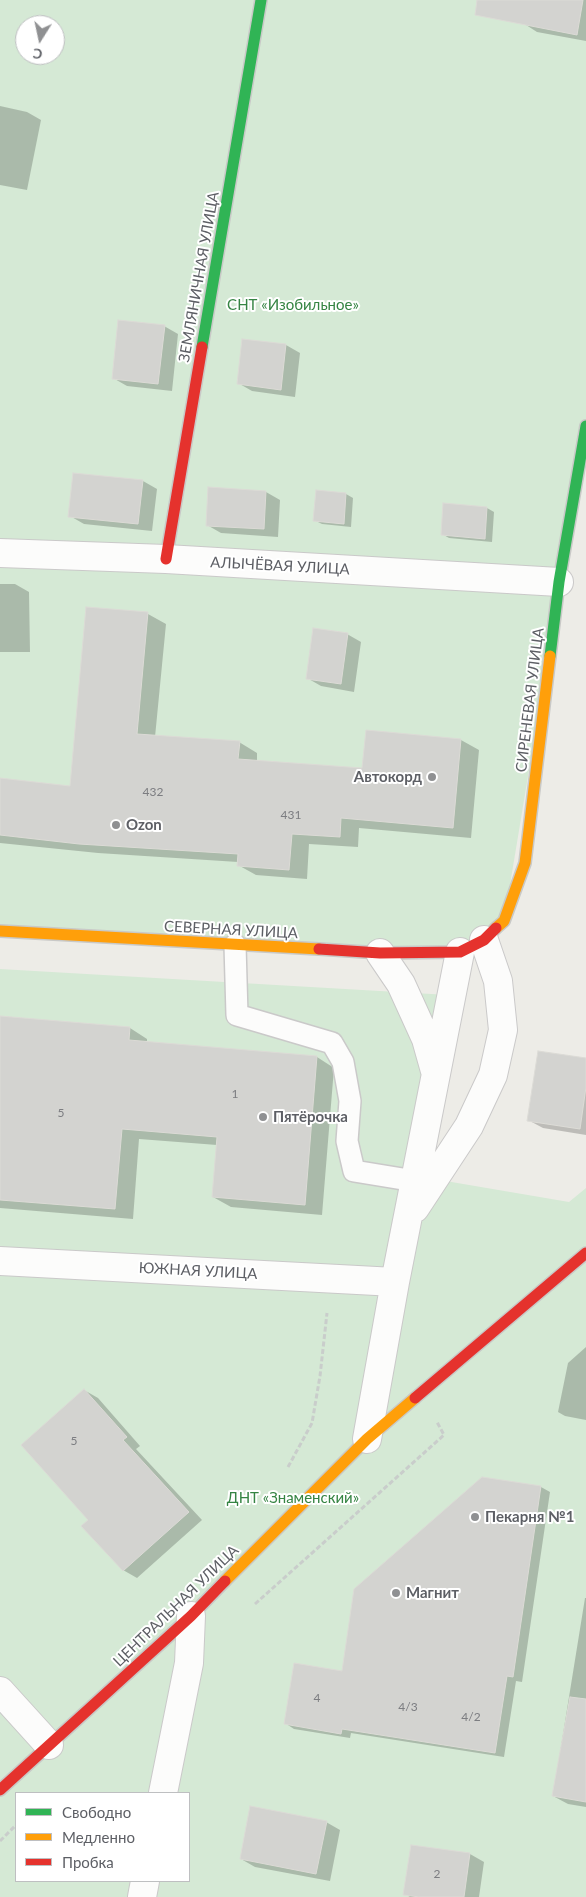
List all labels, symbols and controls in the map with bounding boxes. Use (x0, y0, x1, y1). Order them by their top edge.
north arrow (15, 15, 65, 65)
text: С (31, 45, 44, 63)
street label: ЗЕМЛЯНИЧНАЯ УЛИЦА (175, 190, 223, 364)
park label: СНТ «Изобильное» (227, 296, 359, 314)
street label: АЛЫЧЁВАЯ УЛИЦА (210, 553, 350, 579)
street label: СИРЕНЕВАЯ УЛИЦА (512, 627, 548, 773)
place label: Автокорд (354, 768, 422, 786)
marker: Автокорд (426, 771, 438, 783)
house number: 432 (143, 785, 163, 799)
house number: 431 (281, 808, 301, 822)
place label: Ozon (126, 816, 162, 834)
marker: Ozon (110, 819, 122, 831)
street label: СЕВЕРНАЯ УЛИЦА (164, 918, 298, 942)
house number: 1 (232, 1087, 238, 1101)
house number: 5 (58, 1106, 64, 1120)
place label: Пятёрочка (273, 1108, 348, 1126)
marker: Пятёрочка (257, 1111, 269, 1123)
street label: ЮЖНАЯ УЛИЦА (138, 1259, 258, 1283)
house number: 5 (71, 1434, 77, 1448)
park label: ДНТ «Знаменский» (227, 1489, 359, 1507)
place label: Пекарня №1 (485, 1508, 574, 1526)
marker: Пекарня №1 (469, 1511, 481, 1523)
street label: ЦЕНТРАЛЬНАЯ УЛИЦА (110, 1541, 242, 1671)
place label: Магнит (406, 1584, 459, 1602)
marker: Магнит (390, 1587, 402, 1599)
house number: 4 (314, 1691, 320, 1705)
house number: 4/3 (398, 1700, 418, 1714)
house number: 4/2 (461, 1710, 481, 1724)
legend (15, 1792, 190, 1882)
text: Свободно (62, 1803, 131, 1821)
text: Медленно (62, 1828, 135, 1846)
text: Пробка (62, 1853, 114, 1871)
house number: 2 (434, 1867, 440, 1881)

